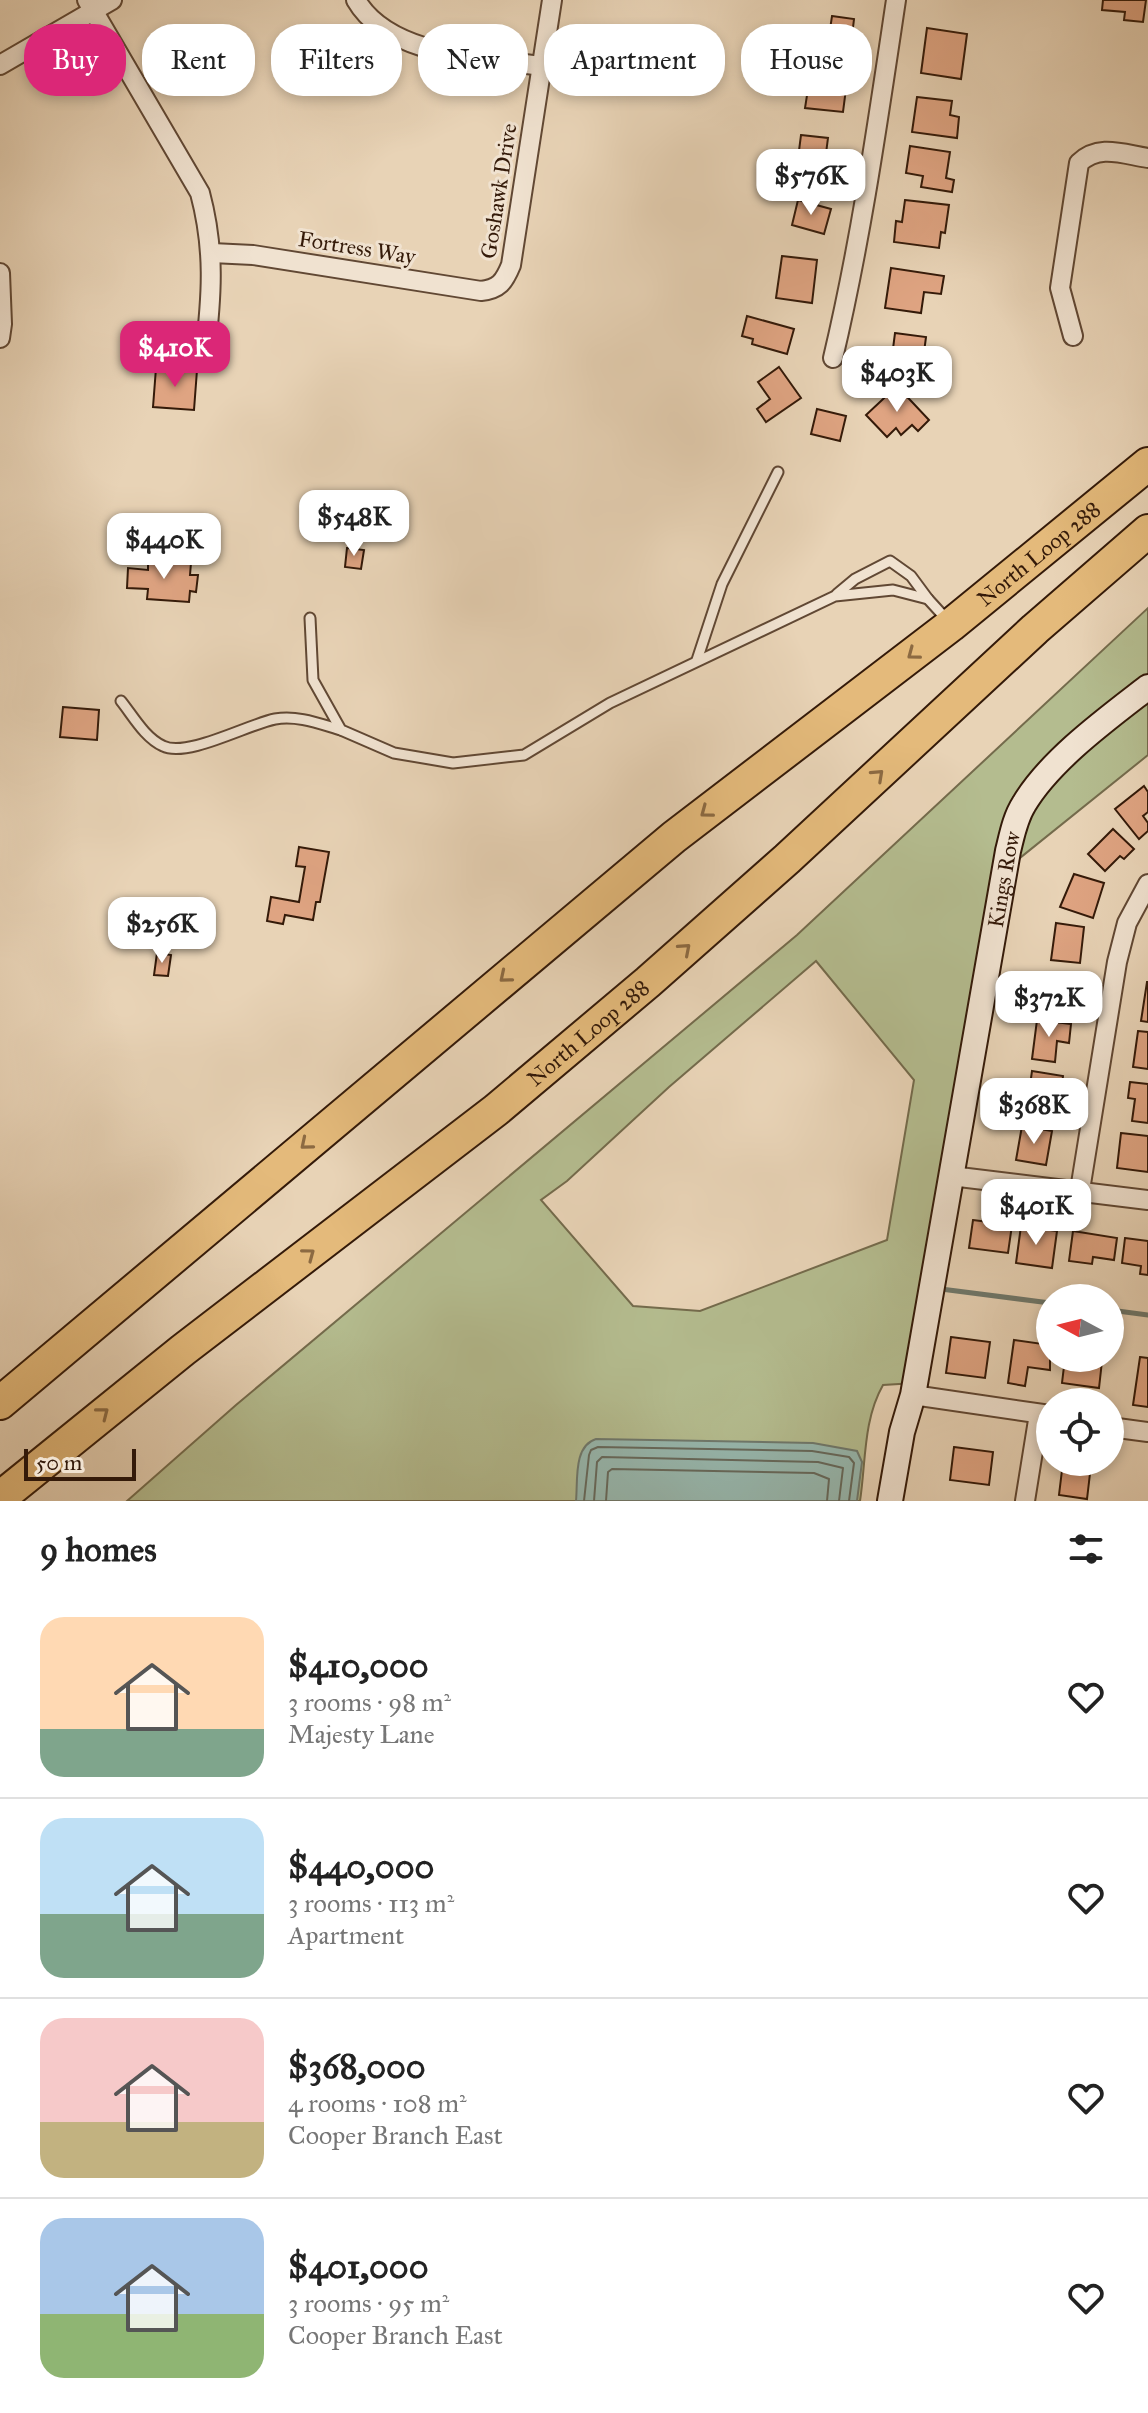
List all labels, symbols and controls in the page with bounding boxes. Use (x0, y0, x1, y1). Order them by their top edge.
chip: Buy (24, 24, 126, 96)
chip: Rent (142, 24, 255, 96)
chip: Filters (271, 24, 402, 96)
chip: New (418, 24, 528, 96)
chip: Apartment (544, 24, 725, 96)
chip: House (741, 24, 872, 96)
street label: Goshawk Drive (474, 121, 523, 261)
pin: $576K (755, 149, 867, 217)
text: $576K (774, 159, 848, 191)
street label: Fortress Way (296, 225, 418, 270)
pin: $410K (119, 321, 231, 389)
text: $410K (138, 331, 212, 363)
pin: $403K (841, 346, 953, 414)
text: $403K (860, 356, 934, 388)
pin: $548K (298, 490, 410, 558)
street label: North Loop 288 (972, 496, 1106, 612)
text: $548K (317, 500, 391, 532)
pin: $440K (108, 513, 220, 581)
text: $440K (125, 523, 203, 555)
one-way arrow (907, 644, 922, 658)
one-way arrow (868, 770, 883, 784)
one-way arrow (701, 802, 716, 817)
street label: Kings Row (982, 828, 1026, 930)
pin: $256K (106, 897, 218, 965)
text: $256K (126, 907, 198, 939)
one-way arrow (676, 945, 691, 959)
one-way arrow (500, 967, 514, 982)
pin: $372K (993, 971, 1105, 1039)
street label: North Loop 288 (522, 974, 655, 1092)
text: $372K (1013, 981, 1085, 1013)
pin: $368K (978, 1078, 1090, 1146)
text: $368K (998, 1088, 1070, 1120)
one-way arrow (301, 1134, 315, 1149)
pin: $401K (980, 1179, 1092, 1247)
text: $401K (999, 1189, 1073, 1221)
one-way arrow (301, 1250, 315, 1264)
north arrow (1036, 1284, 1124, 1372)
map controls (1036, 1284, 1124, 1476)
button: locate (1036, 1388, 1124, 1476)
one-way arrow (94, 1408, 108, 1423)
scale bar (24, 1445, 136, 1481)
text: 50 m (36, 1449, 82, 1476)
icon: filters (1064, 1527, 1108, 1571)
text: 9 homes (40, 1529, 157, 1570)
text: $410,000 (288, 1645, 429, 1686)
icon: home (104, 1649, 200, 1745)
icon: heart (1064, 1675, 1108, 1719)
text: 3 rooms · 98 m² (288, 1686, 451, 1718)
text: Majesty Lane (288, 1718, 435, 1750)
text: $440,000 (288, 1846, 434, 1887)
icon: home (104, 1850, 200, 1946)
icon: heart (1064, 1876, 1108, 1920)
text: 3 rooms · 113 m² (288, 1887, 454, 1919)
text: Apartment (288, 1919, 404, 1951)
text: $368,000 (288, 2046, 426, 2087)
icon: home (104, 2050, 200, 2146)
icon: heart (1064, 2076, 1108, 2120)
text: 4 rooms · 108 m² (288, 2087, 467, 2119)
text: Cooper Branch East (288, 2119, 503, 2151)
text: $401,000 (288, 2246, 428, 2287)
icon: home (104, 2250, 200, 2346)
icon: heart (1064, 2276, 1108, 2320)
text: 3 rooms · 95 m² (288, 2287, 449, 2319)
text: Cooper Branch East (288, 2319, 503, 2351)

